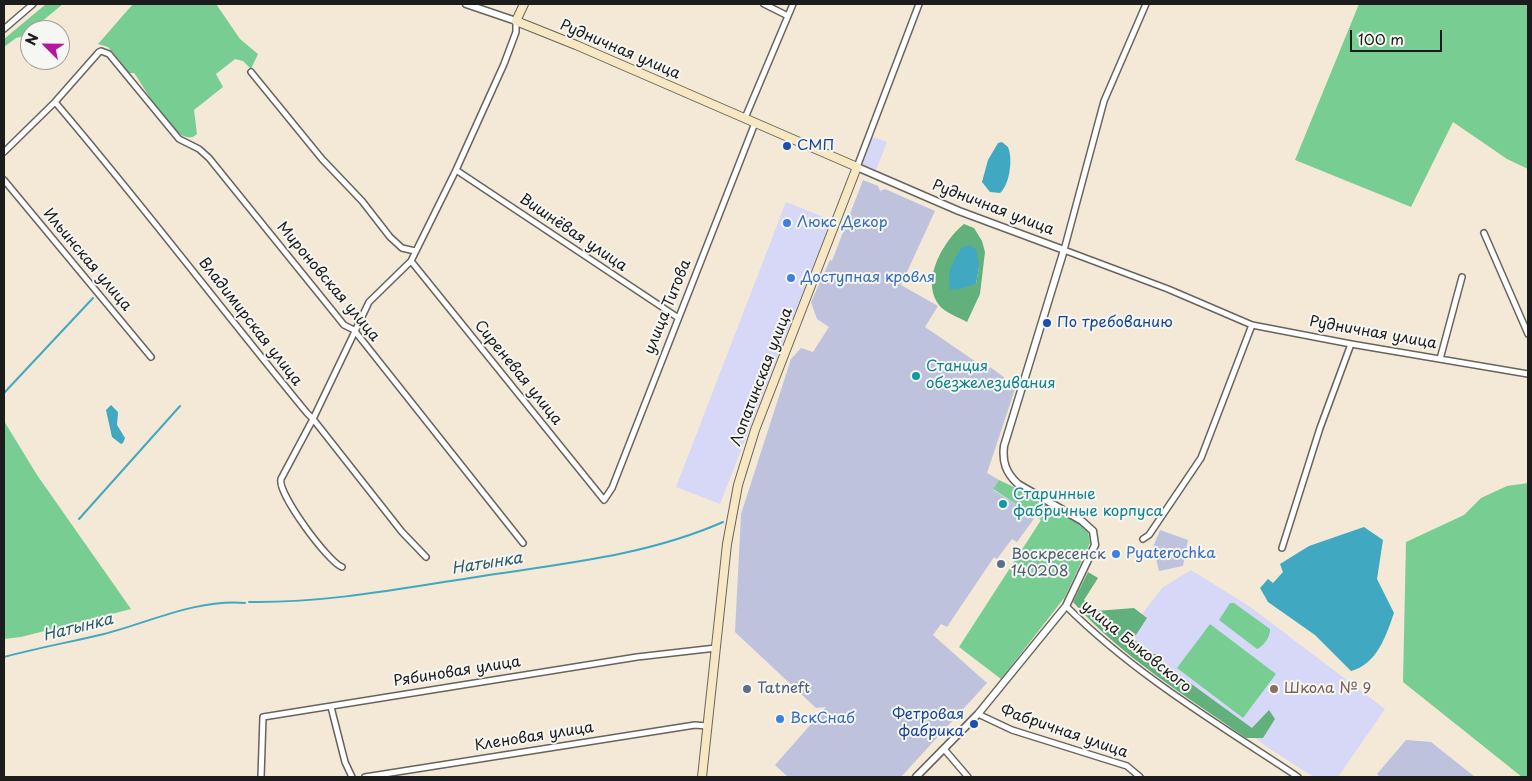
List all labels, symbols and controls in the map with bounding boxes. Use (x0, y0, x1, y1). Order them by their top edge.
street label: Рудничная улица (557, 16, 683, 84)
north arrow (20, 20, 70, 70)
scale bar (1352, 20, 1444, 52)
text: 100 m (1358, 27, 1404, 50)
text: N (20, 30, 43, 49)
place label: СМП (797, 137, 834, 155)
marker: СМП (781, 140, 793, 152)
street label: Рудничная улица (930, 176, 1056, 240)
street label: Вишнёвая улица (516, 190, 630, 276)
street label: Ильинская улица (39, 205, 135, 315)
place label: Люкс Декор (797, 214, 888, 232)
marker: Люкс Декор (781, 217, 793, 229)
street label: Мироновская улица (273, 219, 383, 345)
street label: Владимирская улица (194, 254, 306, 390)
street label: улица Титова (641, 257, 695, 357)
place label: Доступная кровля (801, 269, 935, 287)
marker: Доступная кровля (785, 272, 797, 284)
street label: Лопатинская улица (727, 305, 797, 449)
street label: Рудничная улица (1308, 313, 1438, 353)
place label: По требованию (1057, 314, 1173, 332)
street label: Сиреневая улица (470, 317, 566, 429)
marker: По требованию (1041, 317, 1053, 329)
place label: Станция обезжелезивания (926, 358, 1055, 393)
marker: Станция обезжелезивания (910, 370, 922, 382)
place label: Старинные фабричные корпуса (1013, 486, 1163, 521)
marker: Старинные фабричные корпуса (997, 498, 1009, 510)
place label: Pyaterochka (1126, 545, 1215, 563)
place label: Воскресенск 140208 (1011, 546, 1106, 581)
marker: Pyaterochka (1110, 548, 1122, 560)
water label: Натынка (450, 549, 524, 579)
marker: Воскресенск 140208 (995, 558, 1007, 570)
street label: улица Быковского (1077, 597, 1195, 697)
water label: Натынка (41, 610, 115, 646)
street label: Рябиновая улица (392, 653, 522, 691)
place label: Tatneft (757, 680, 810, 698)
place label: Школа № 9 (1284, 680, 1371, 698)
marker: Tatneft (741, 683, 753, 695)
marker: Школа № 9 (1268, 683, 1280, 695)
street label: Фабричная улица (998, 702, 1130, 762)
place label: Фетровая фабрика (892, 706, 964, 741)
place label: ВскСнаб (790, 710, 855, 728)
marker: ВскСнаб (774, 713, 786, 725)
marker: Фетровая фабрика (968, 718, 980, 730)
street label: Кленовая улица (473, 719, 595, 755)

